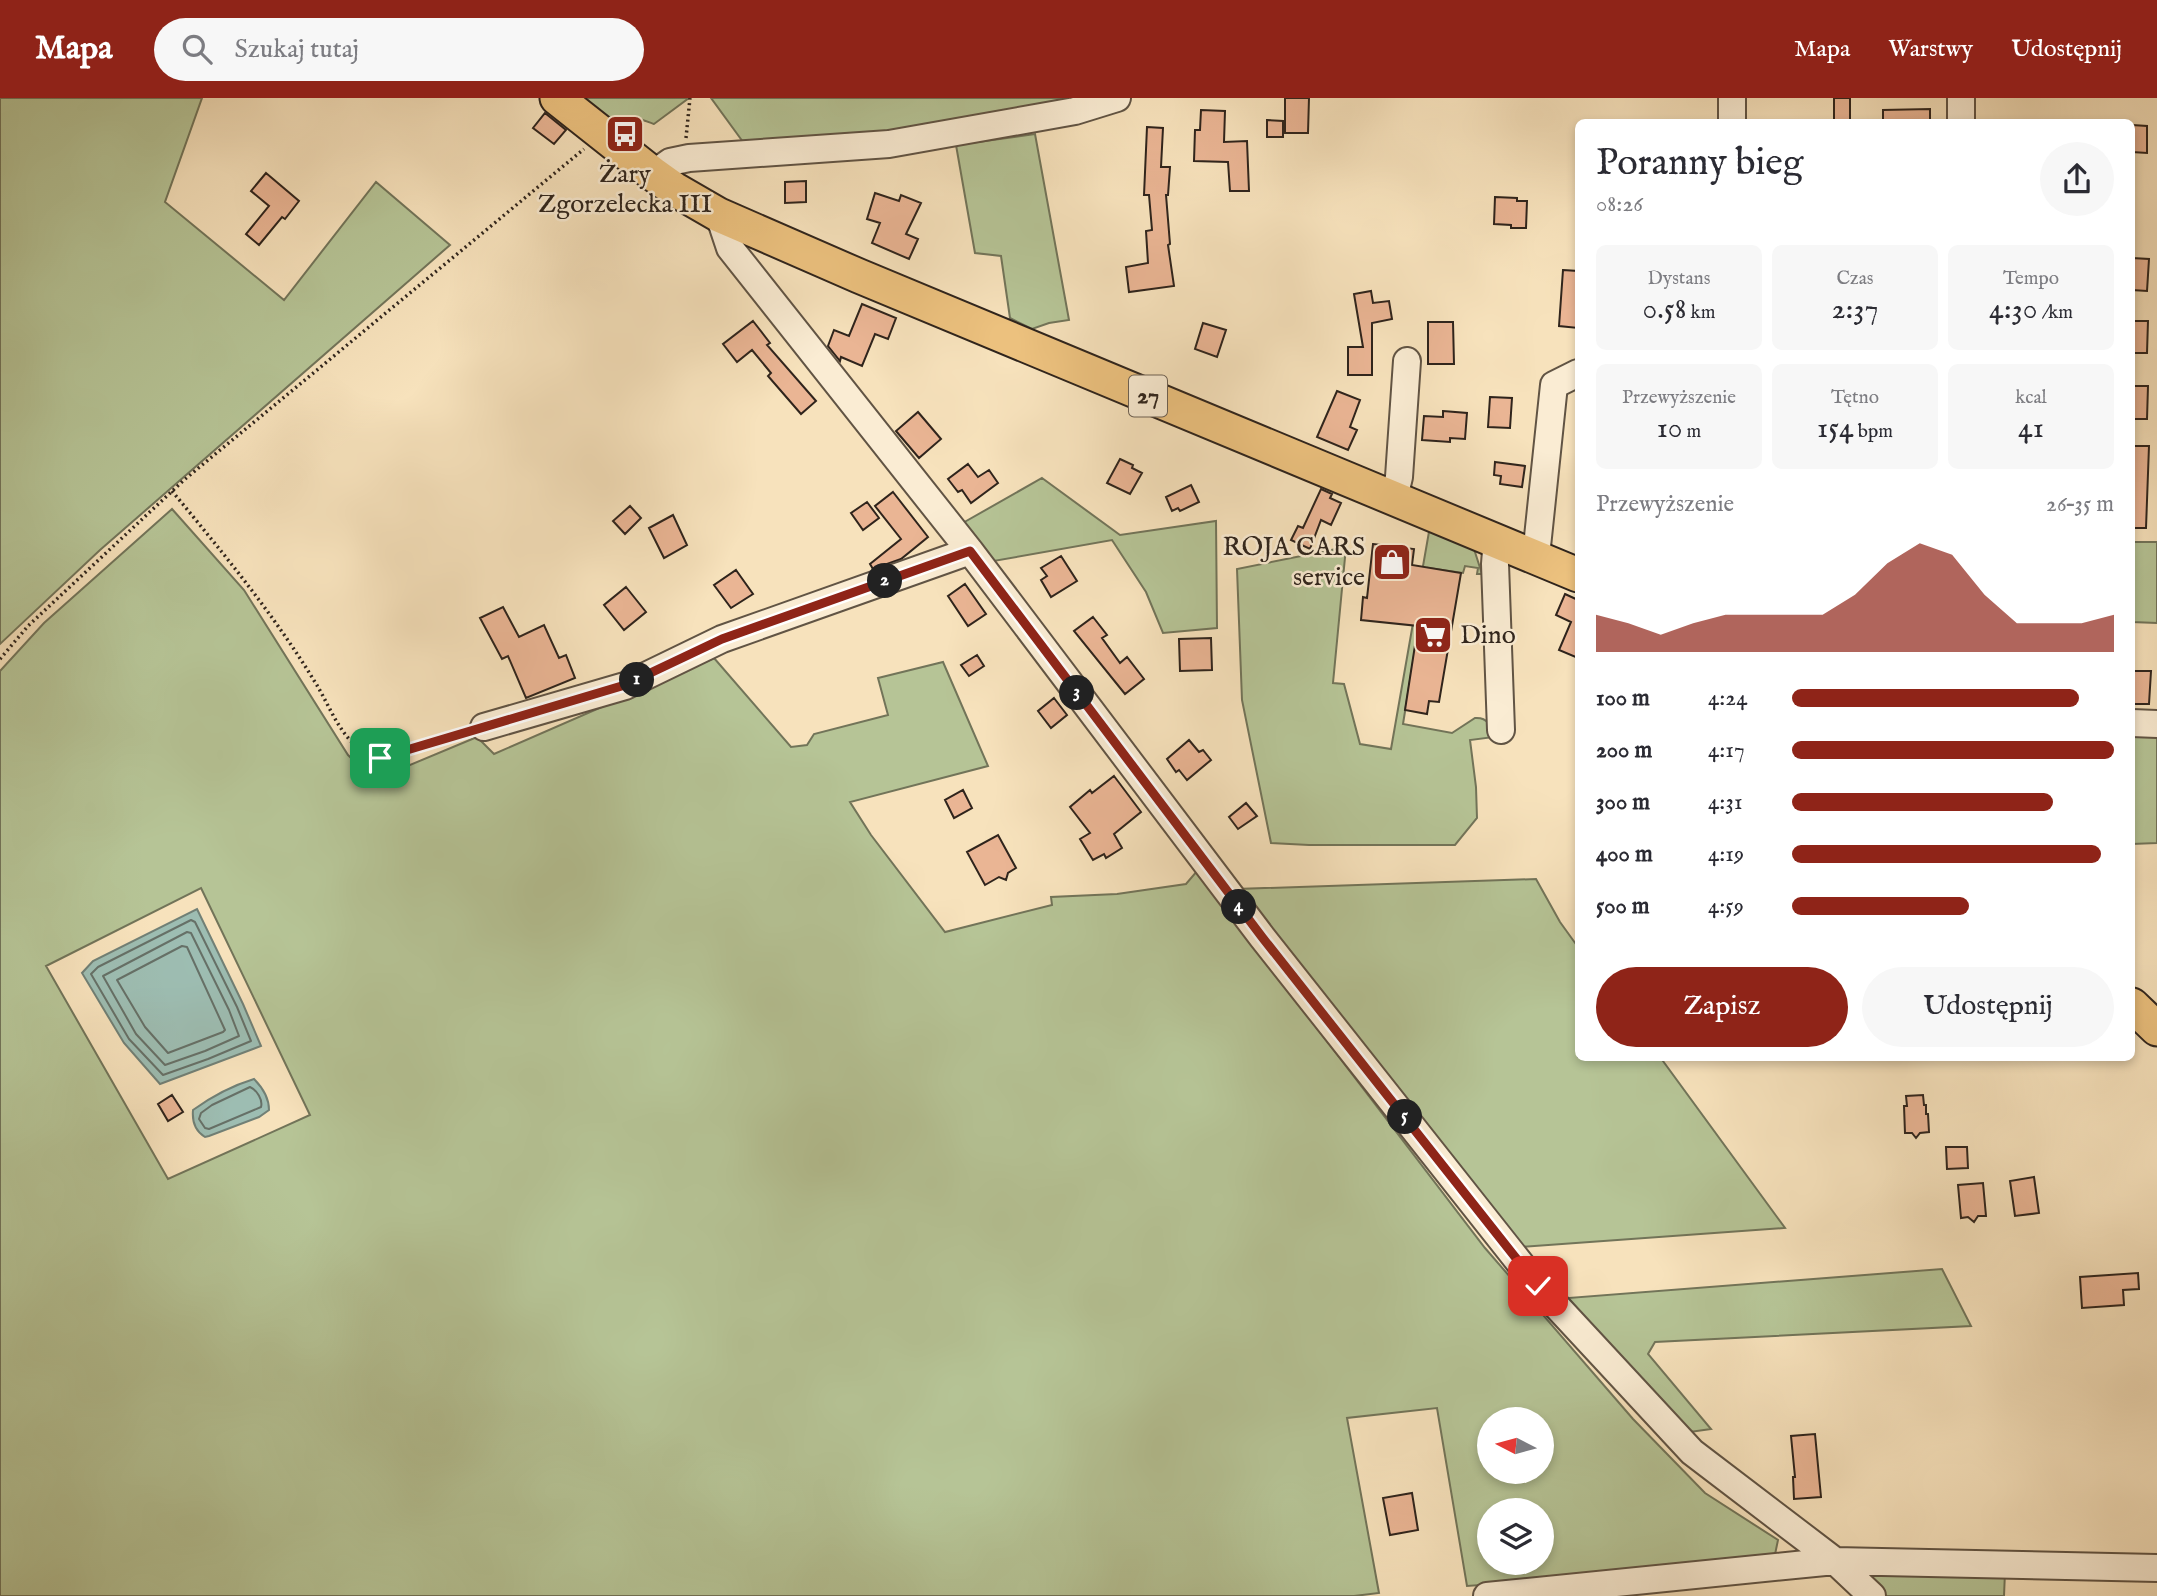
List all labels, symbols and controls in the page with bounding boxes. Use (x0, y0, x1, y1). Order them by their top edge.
search box (154, 18, 644, 81)
text: Mapa (35, 28, 112, 70)
icon: search (178, 30, 216, 68)
text: Szukaj tutaj (234, 33, 359, 66)
text: Mapa (1794, 34, 1850, 65)
text: Warstwy (1888, 34, 1973, 65)
text: Udostępnij (2011, 34, 2122, 65)
bus stop icon: Żary Zgorzelecka III (604, 113, 646, 155)
text: Poranny bieg (1596, 140, 1803, 188)
button: share (2040, 142, 2114, 216)
place label: Żary Zgorzelecka III (538, 158, 712, 221)
text: 08:26 (1596, 190, 1643, 219)
text: Dystans (1648, 267, 1710, 291)
text: Czas (1836, 267, 1874, 291)
text: Tempo (2003, 267, 2059, 291)
text: 0.58 (1643, 291, 1686, 329)
text: 2:37 (1831, 291, 1879, 329)
text: 4:30 (1989, 291, 2038, 329)
text: km (1686, 301, 1715, 325)
text: /km (2038, 301, 2073, 325)
road number: 27 (1129, 376, 1167, 416)
text: Przewyższenie (1622, 386, 1736, 410)
text: Tętno (1831, 386, 1879, 410)
text: kcal (2015, 386, 2047, 410)
text: 10 (1657, 410, 1682, 448)
text: 154 (1817, 410, 1854, 448)
text: 41 (2018, 410, 2044, 448)
text: m (1682, 420, 1701, 444)
text: bpm (1854, 420, 1893, 444)
text: Przewyższenie (1596, 490, 1734, 519)
text: 26–35 m (2046, 490, 2114, 519)
place label: ROJA CARS service (1222, 531, 1365, 594)
shop icon: ROJA CARS service (1371, 541, 1413, 583)
pin: 2 (868, 564, 903, 598)
text: 2 (880, 568, 889, 592)
supermarket icon: Dino (1412, 614, 1454, 656)
place label: Dino (1460, 619, 1516, 652)
pin: 1 (620, 662, 654, 698)
text: 1 (633, 667, 640, 691)
pin: 3 (1060, 676, 1094, 710)
text: 3 (1073, 680, 1080, 704)
text: 100 m (1596, 684, 1650, 713)
text: 4:24 (1708, 684, 1747, 713)
pin (350, 728, 410, 788)
text: 200 m (1596, 736, 1652, 765)
text: 4:17 (1708, 736, 1745, 765)
icon: arrive (361, 739, 399, 777)
text: 300 m (1596, 788, 1650, 817)
text: 4:31 (1708, 788, 1743, 817)
text: 400 m (1596, 840, 1653, 869)
text: 4:19 (1708, 840, 1744, 869)
pin: 4 (1222, 890, 1256, 924)
text: 500 m (1596, 892, 1650, 921)
text: 4:59 (1708, 892, 1744, 921)
text: 4 (1234, 894, 1243, 918)
button: Zapisz (1596, 967, 1848, 1047)
button: Udostępnij (1862, 967, 2114, 1047)
pin: 5 (1388, 1100, 1422, 1134)
text: 5 (1401, 1104, 1408, 1128)
pin (1508, 1256, 1568, 1316)
icon: check (1519, 1267, 1557, 1305)
north arrow (1477, 1407, 1554, 1484)
map controls (1477, 1407, 1554, 1575)
button: layers (1477, 1498, 1554, 1575)

